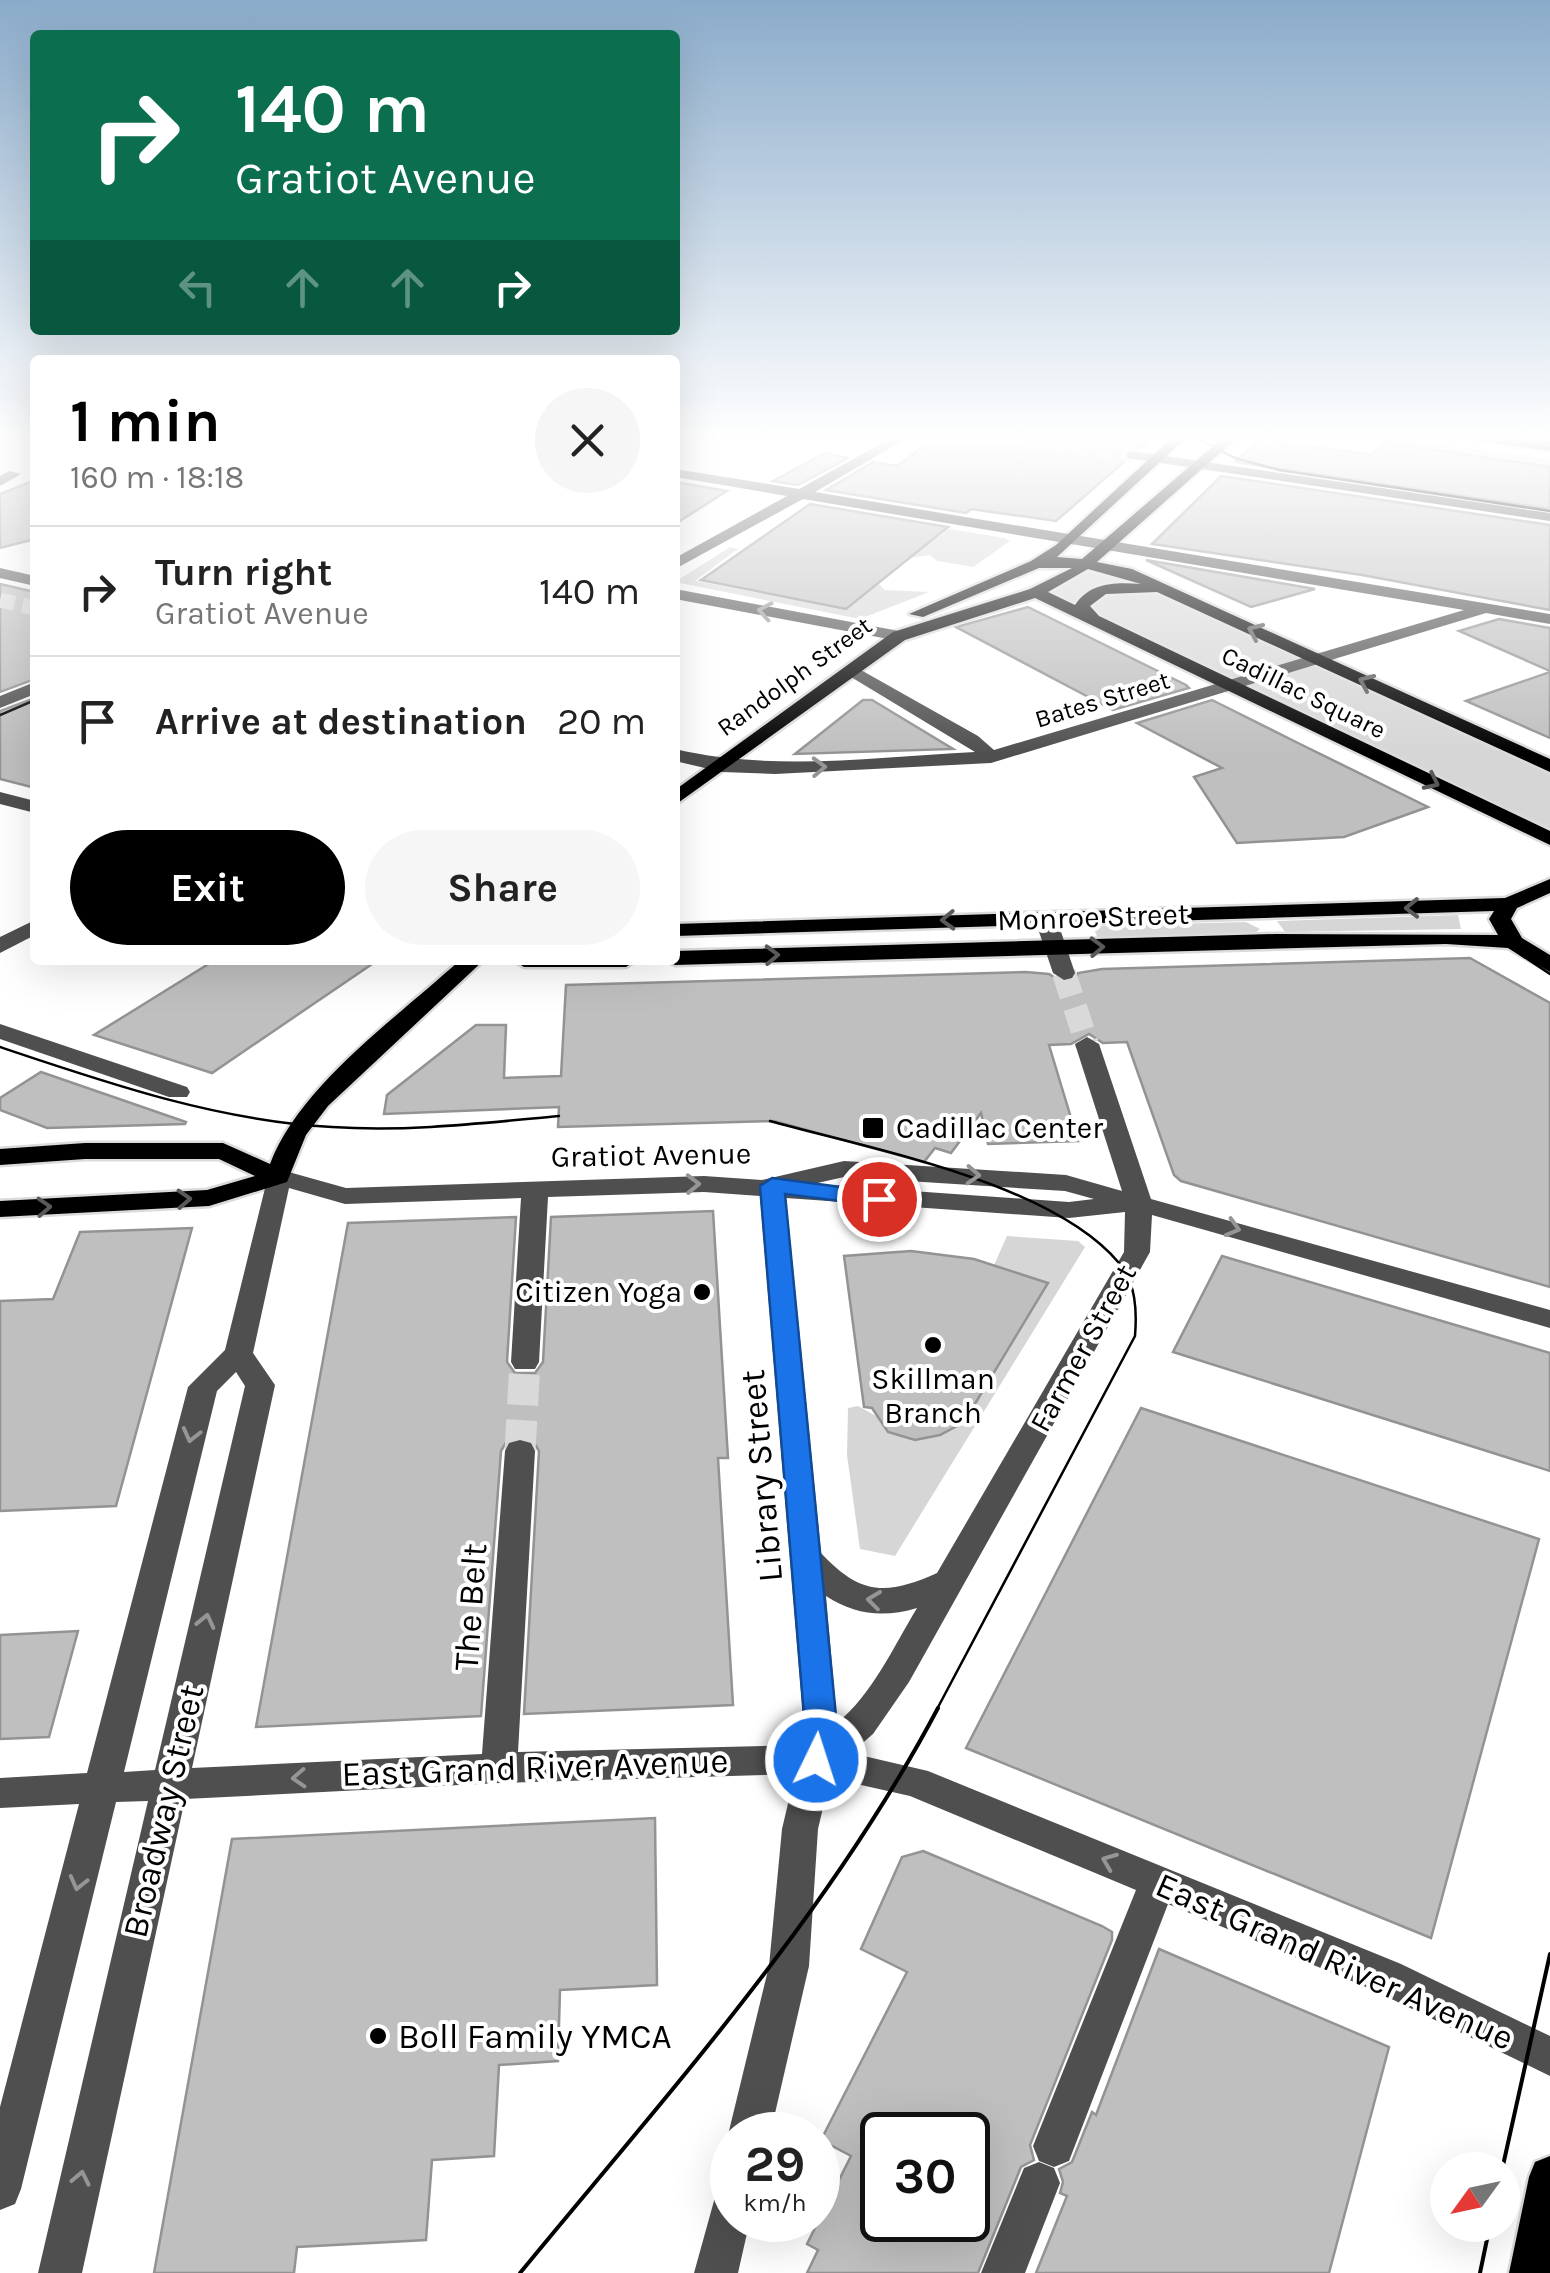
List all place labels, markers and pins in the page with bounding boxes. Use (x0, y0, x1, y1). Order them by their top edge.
place label: Cadillac Center (896, 1110, 1103, 1146)
marker: Cadillac Center (860, 1115, 886, 1141)
pin (837, 1157, 922, 1242)
place label: Citizen Yoga (515, 1274, 682, 1310)
marker: Citizen Yoga (691, 1281, 713, 1303)
marker: Skillman Branch (922, 1334, 944, 1356)
place label: Skillman Branch (871, 1361, 995, 1431)
place label: Boll Family YMCA (398, 2016, 672, 2057)
marker: Boll Family YMCA (367, 2025, 389, 2047)

